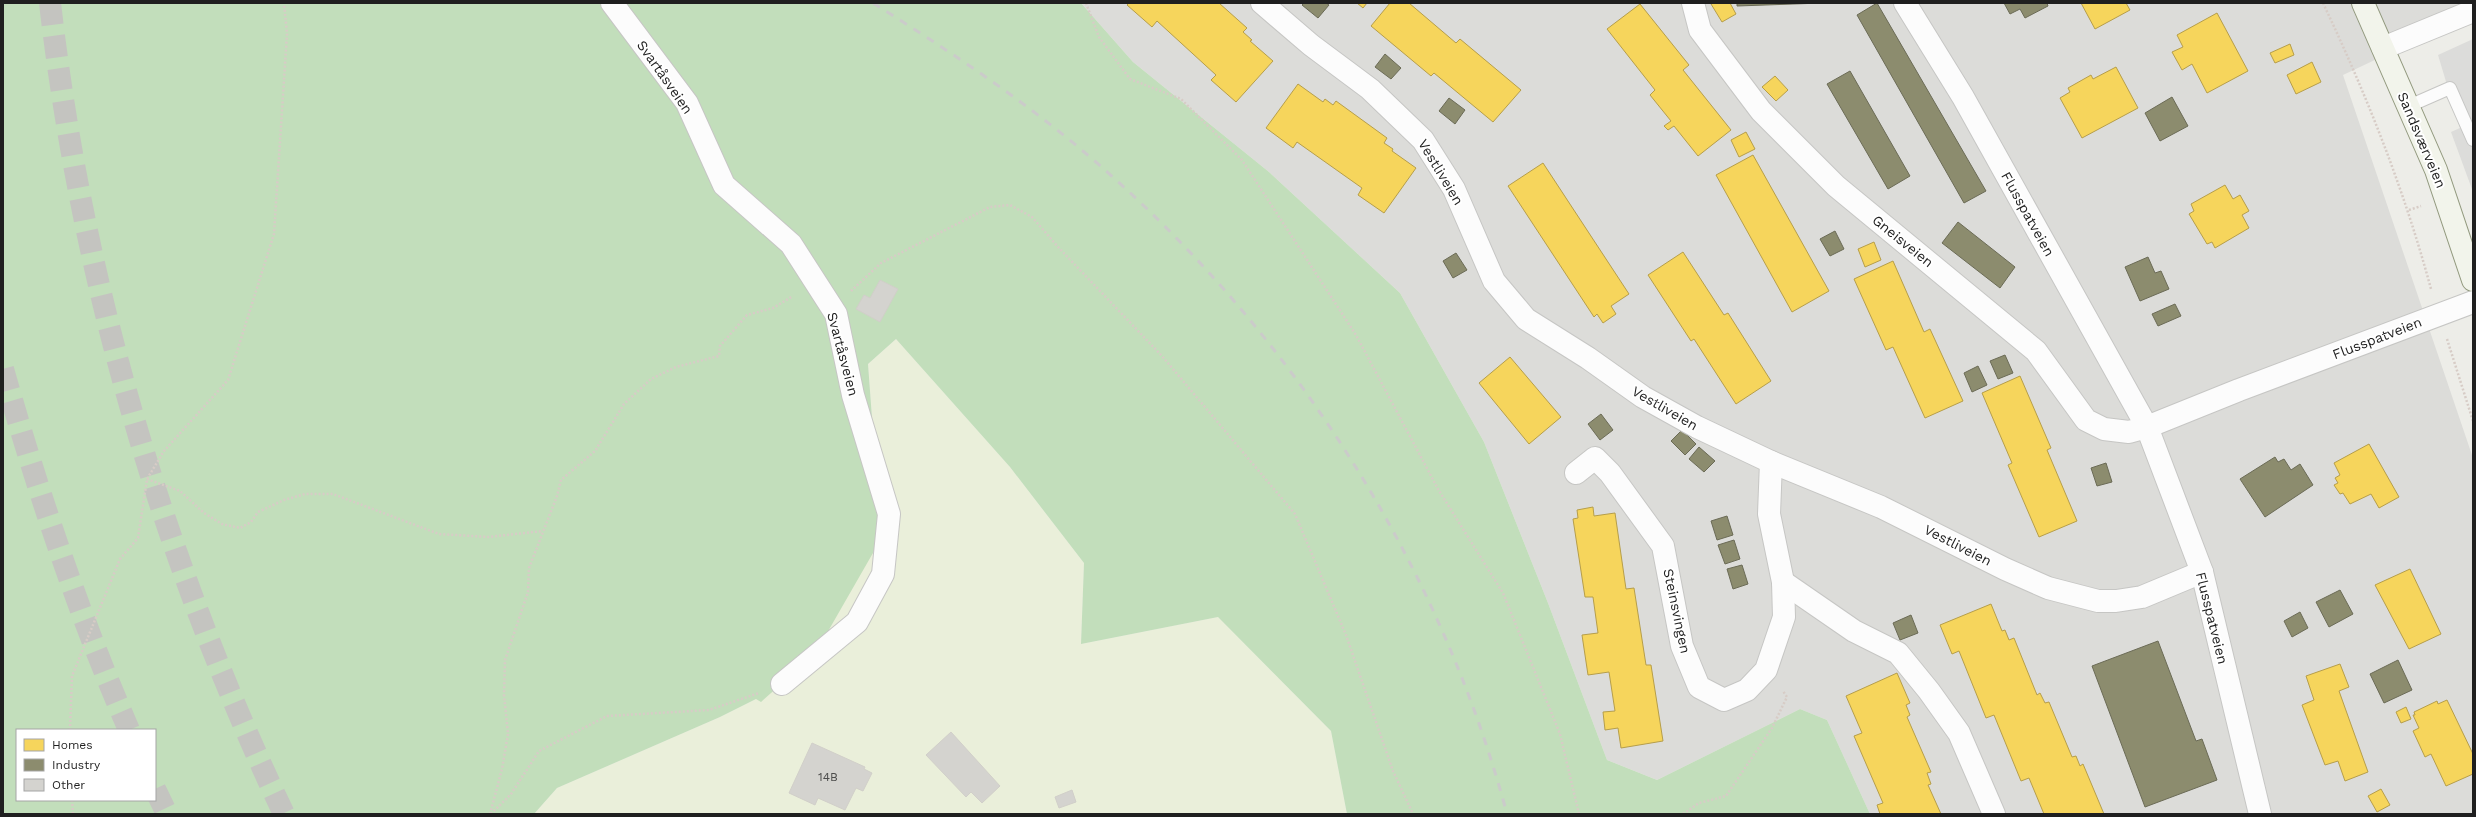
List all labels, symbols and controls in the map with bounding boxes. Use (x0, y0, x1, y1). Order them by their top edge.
street label: Svartåsveien (634, 37, 696, 117)
street label: Sandsværveien (2395, 90, 2449, 190)
street label: Vestliveien (1415, 136, 1467, 208)
street label: Flusspatveien (1998, 169, 2058, 259)
street label: Gneisveien (1869, 212, 1937, 270)
street label: Svartåsveien (824, 310, 862, 398)
street label: Flusspatveien (2330, 314, 2424, 362)
street label: Vestliveien (1629, 383, 1701, 433)
street label: Vestliveien (1922, 521, 1994, 569)
street label: Steinsvingen (1660, 567, 1694, 655)
street label: Flusspatveien (2193, 570, 2231, 666)
legend (16, 729, 156, 801)
text: Homes (52, 738, 93, 752)
text: Industry (52, 758, 101, 772)
house number: 14B (818, 770, 838, 784)
text: Other (52, 778, 85, 792)

